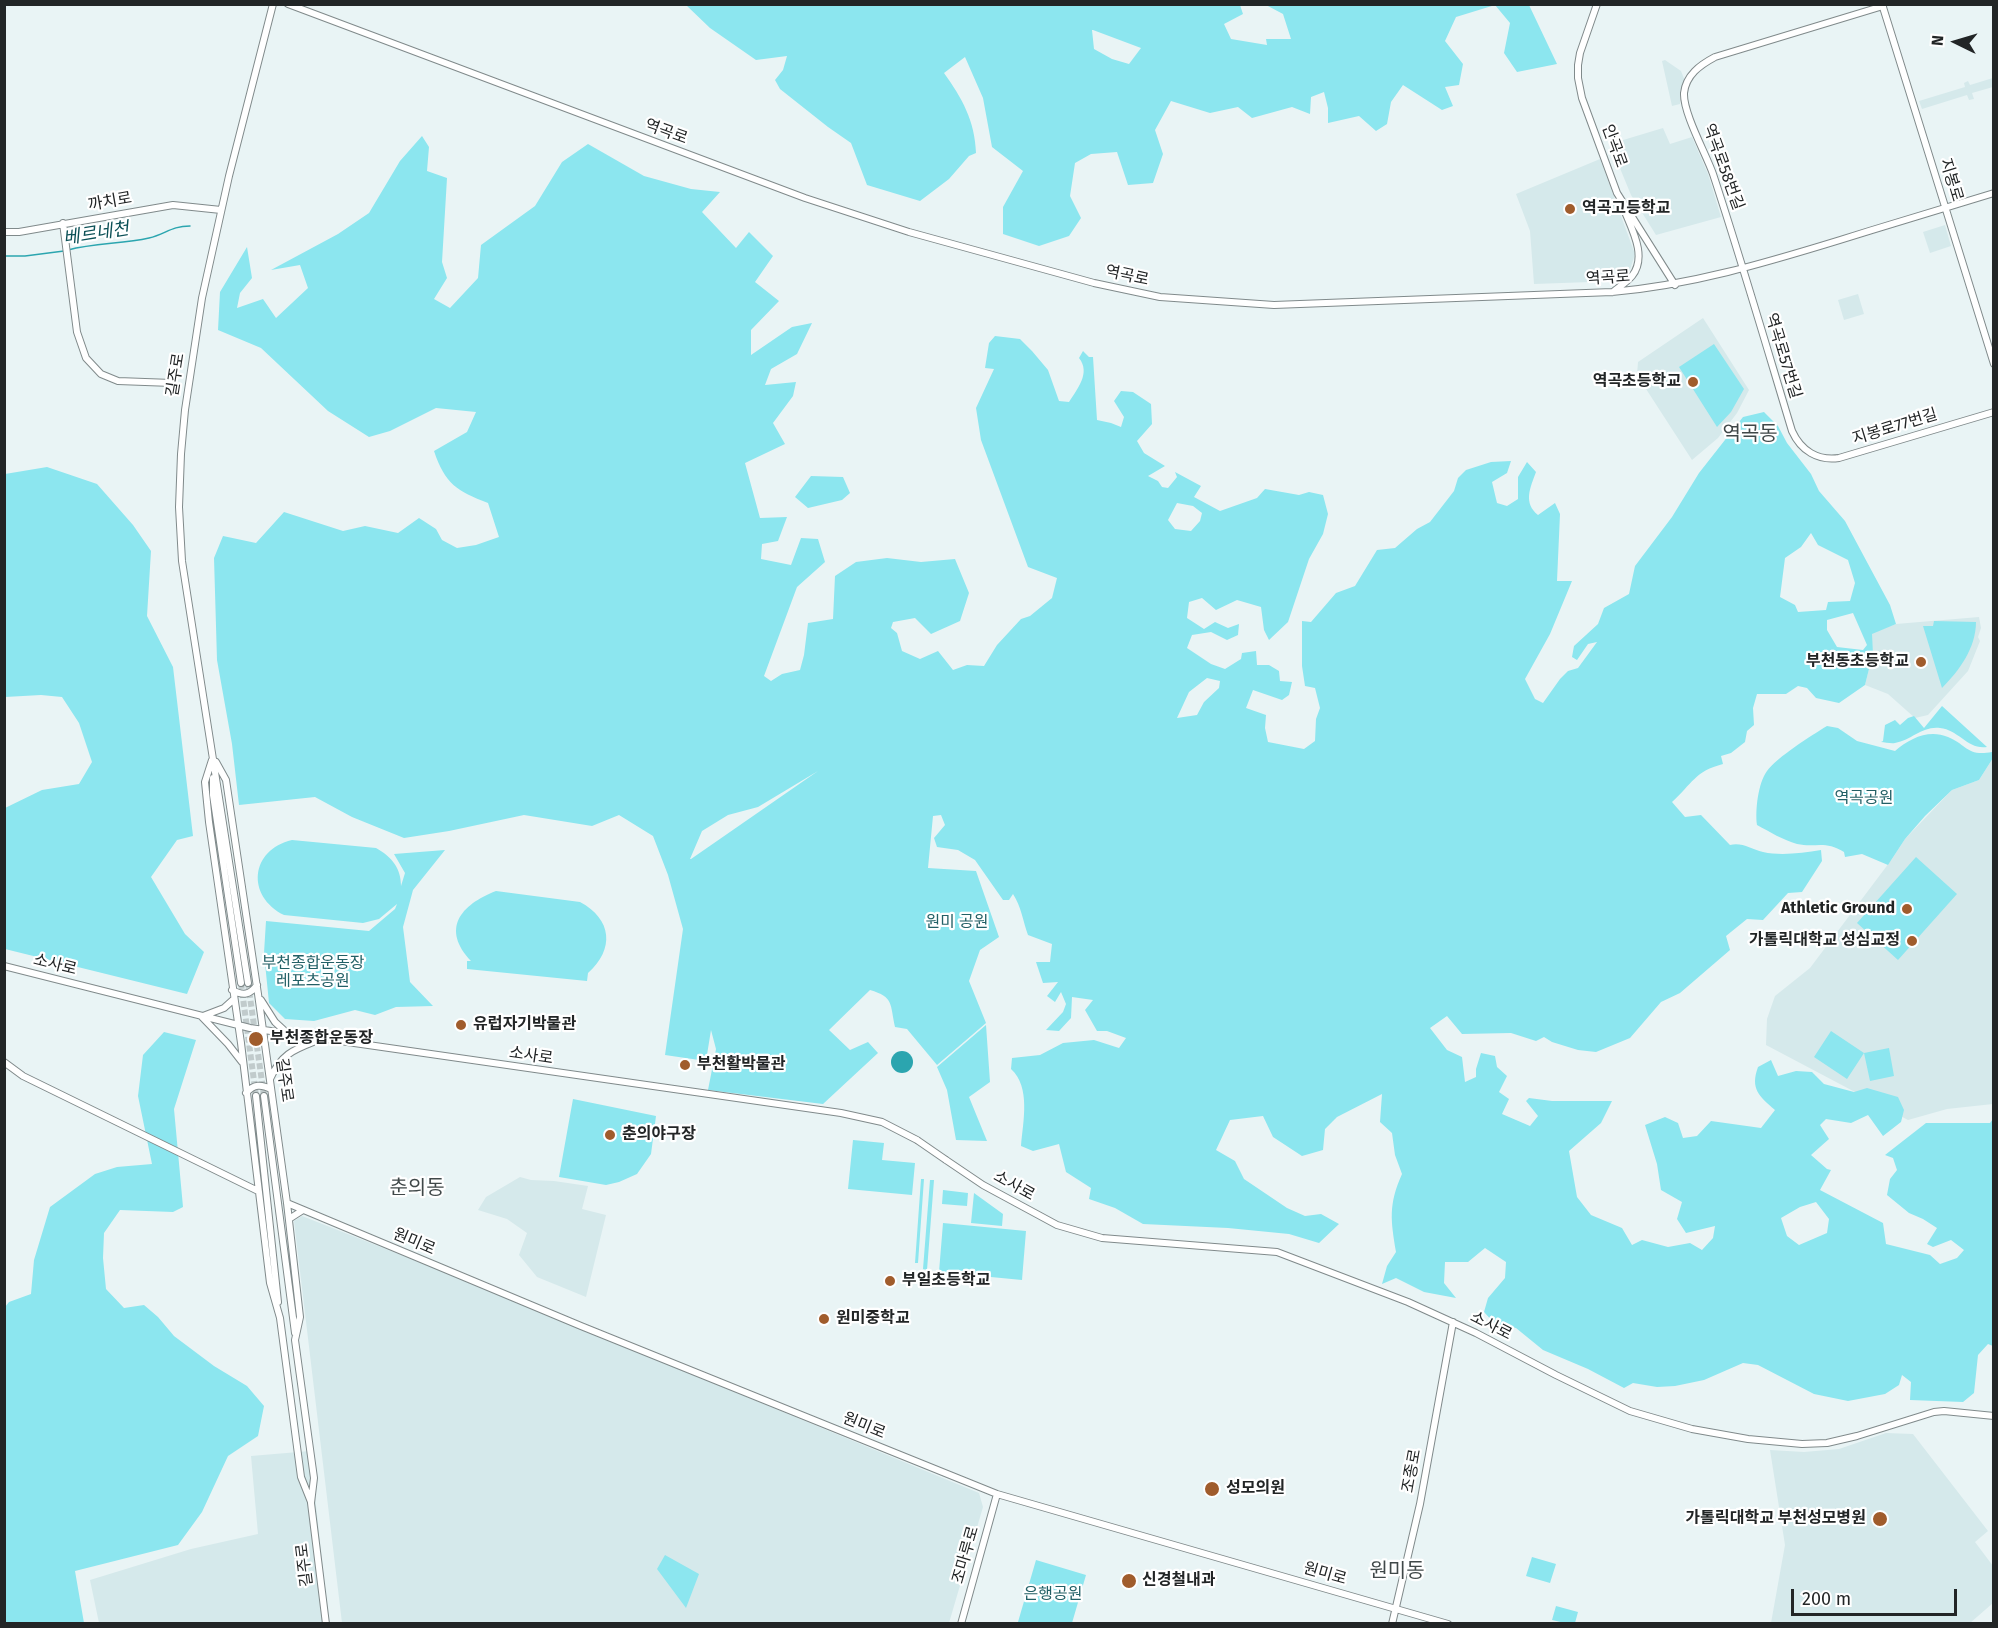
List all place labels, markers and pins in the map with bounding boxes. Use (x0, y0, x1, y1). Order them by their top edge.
place label: 역곡고등학교 (1582, 199, 1670, 219)
marker: 역곡고등학교 (1563, 202, 1577, 216)
place label: 역곡초등학교 (1593, 372, 1681, 392)
marker: 역곡초등학교 (1686, 375, 1700, 389)
place label: 부천동초등학교 (1806, 652, 1909, 672)
marker: 부천동초등학교 (1914, 655, 1928, 669)
place label: Athletic Ground (1781, 899, 1895, 919)
marker: Athletic Ground (1900, 902, 1914, 916)
place label: 가톨릭대학교 성심교정 (1749, 931, 1900, 951)
marker: 가톨릭대학교 성심교정 (1905, 934, 1919, 948)
place label: 유럽자기박물관 (473, 1015, 576, 1035)
marker: 유럽자기박물관 (454, 1018, 468, 1032)
place label: 부천종합운동장 (270, 1029, 373, 1049)
marker: 부천종합운동장 (247, 1030, 265, 1048)
place label: 부천활박물관 (697, 1055, 785, 1075)
marker: 부천활박물관 (678, 1058, 692, 1072)
place label: 춘의야구장 (622, 1125, 696, 1145)
marker: 춘의야구장 (603, 1128, 617, 1142)
place label: 부일초등학교 (902, 1271, 990, 1291)
marker: 부일초등학교 (883, 1274, 897, 1288)
place label: 원미중학교 (836, 1309, 910, 1329)
marker: 원미중학교 (817, 1312, 831, 1326)
place label: 성모의원 (1226, 1479, 1285, 1499)
marker: 성모의원 (1203, 1480, 1221, 1498)
place label: 가톨릭대학교 부천성모병원 (1686, 1509, 1866, 1529)
marker: 가톨릭대학교 부천성모병원 (1871, 1510, 1889, 1528)
place label: 신경철내과 (1142, 1571, 1216, 1591)
marker: 신경철내과 (1120, 1572, 1138, 1590)

